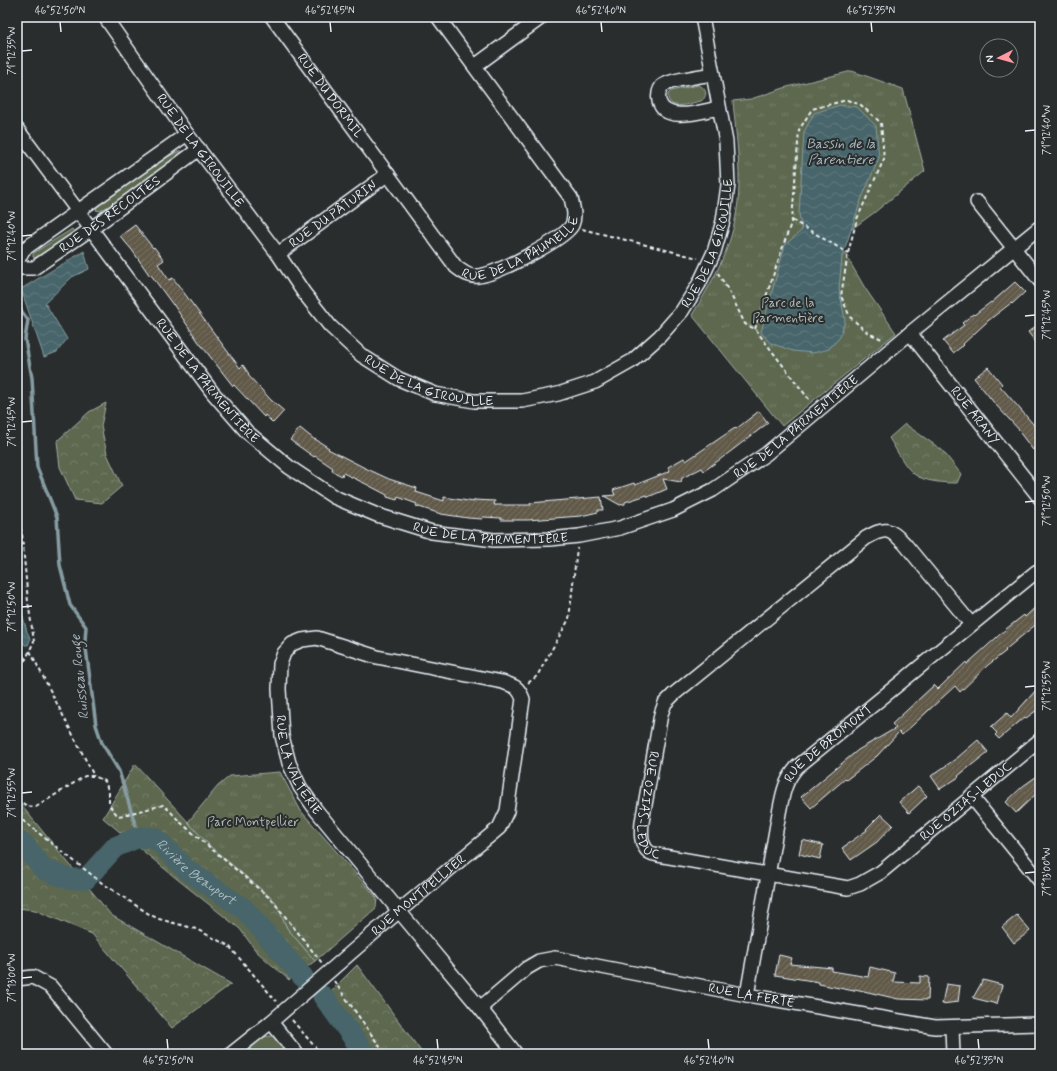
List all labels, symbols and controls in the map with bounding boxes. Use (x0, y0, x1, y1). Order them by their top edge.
text: 46°52'50"N (35, 4, 85, 18)
text: 46°52'45"N (305, 4, 355, 18)
text: 46°52'40"N (576, 4, 626, 18)
text: 46°52'35"N (847, 4, 895, 18)
text: 71°12'35"W (5, 27, 19, 75)
north arrow (979, 38, 1019, 78)
street label: RUE DU DORMIL (293, 50, 367, 142)
text: N (983, 55, 997, 63)
street label: RUE DE LA GIROUILLE (153, 90, 248, 211)
text: 71°12'40"W (1040, 105, 1054, 155)
water label: Bassin de la Parentiere (806, 135, 876, 169)
street label: RUE DES RÉCOLTES (56, 172, 164, 257)
street label: RUE DU PÂTURIN (286, 176, 381, 252)
street label: RUE DE LA GIROUILLE (678, 178, 737, 311)
text: 71°12'40"W (5, 211, 19, 261)
street label: RUE DE LA PAUMELLE (458, 215, 583, 285)
text: 71°12'45"W (1040, 290, 1054, 340)
park label: Parc de la Parmentière (752, 295, 824, 327)
street label: RUE DE LA PARMENTIÈRE (152, 315, 263, 447)
street label: RUE DE LA GIROUILLE (361, 351, 494, 410)
street label: RUE DE LA PARMENTIÈRE (730, 371, 862, 482)
street label: RUE ARANY (947, 383, 1003, 448)
text: 71°12'45"W (5, 397, 19, 447)
text: 71°12'50"W (1040, 476, 1054, 526)
street label: RUE DE LA PARMENTIÈRE (411, 518, 569, 549)
text: 71°12'50"W (5, 582, 19, 632)
water label: Ruisseau Rouge (67, 633, 95, 720)
text: 71°12'55"W (1040, 661, 1054, 711)
street label: RUE DE BROMONT (780, 700, 876, 785)
street label: RUE LA VALTERIE (272, 715, 325, 819)
street label: RUE OZIAS-LEDUC (633, 750, 663, 864)
street label: RUE OZIAS-LEDUC (916, 758, 1016, 845)
text: 71°12'55"W (5, 768, 19, 818)
park label: Parc Montpellier (207, 814, 300, 831)
water label: Rivière Beauport (152, 835, 240, 910)
text: 71°13'00"W (1040, 848, 1054, 896)
street label: RUE MONTPELLIER (368, 850, 470, 940)
text: 71°13'00"W (5, 954, 19, 1002)
street label: RUE LA FERTÉ (707, 979, 796, 1012)
text: 46°52'50"N (143, 1054, 193, 1068)
text: 46°52'45"N (413, 1054, 463, 1068)
text: 46°52'40"N (684, 1054, 734, 1068)
text: 46°52'35"N (955, 1054, 1003, 1068)

